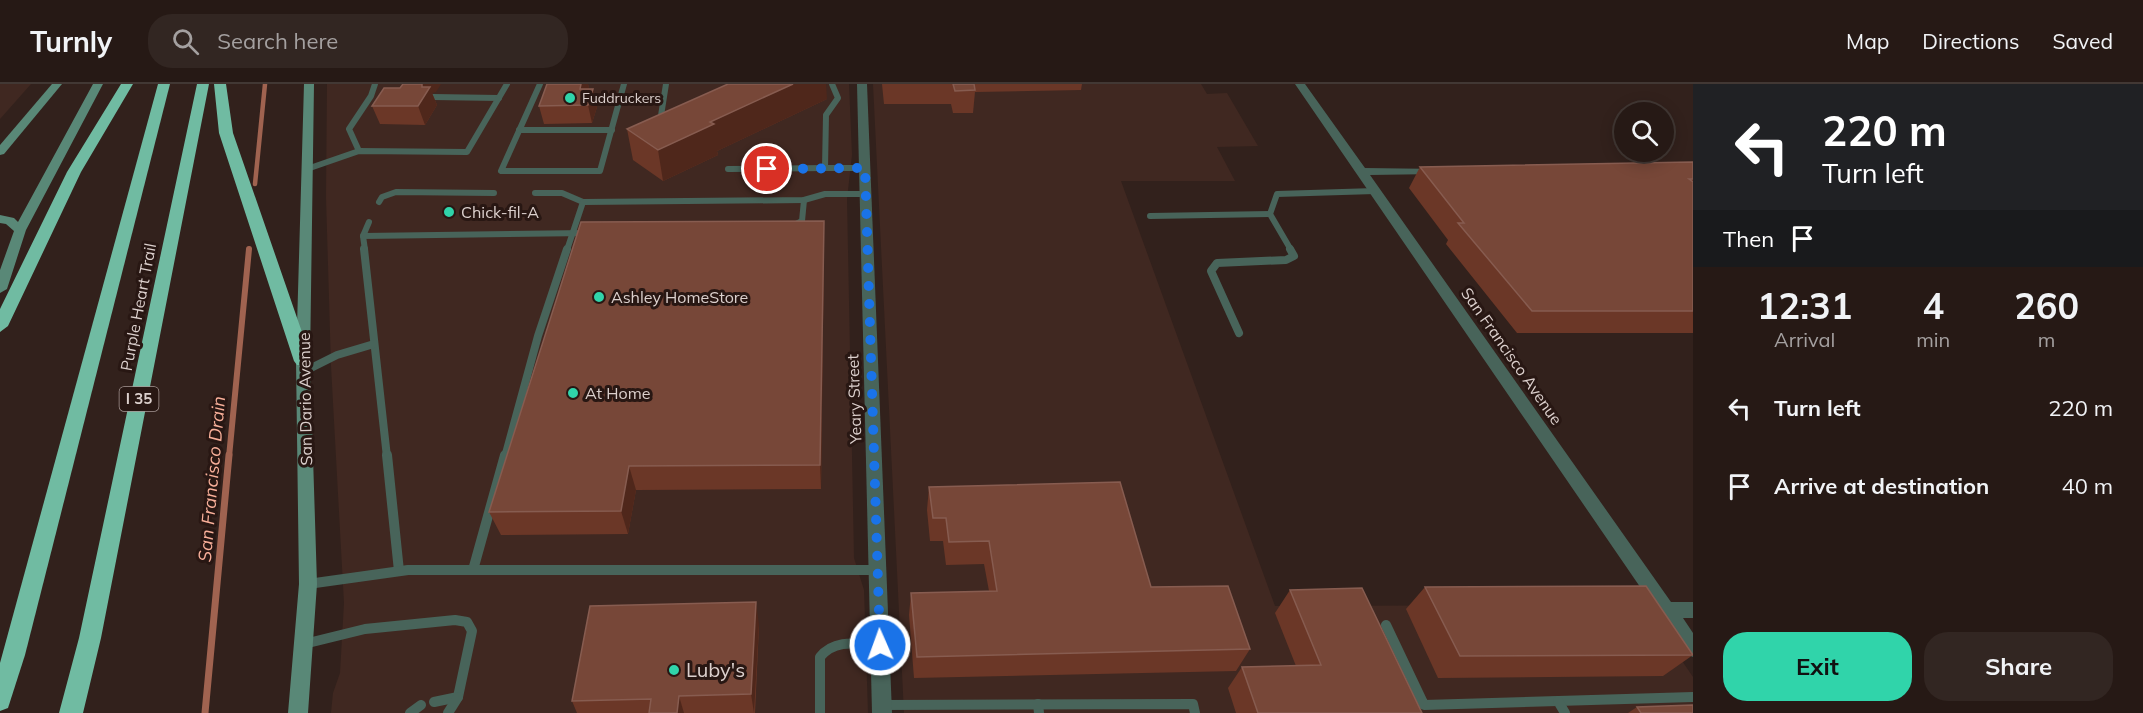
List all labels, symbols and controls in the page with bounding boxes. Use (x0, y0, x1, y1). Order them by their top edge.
search box (148, 14, 568, 68)
text: Turnly (30, 24, 112, 59)
icon: search (169, 25, 202, 58)
text: Search here (217, 27, 338, 55)
text: Map (1846, 28, 1889, 54)
text: Directions (1922, 28, 2019, 54)
text: Saved (2052, 28, 2113, 54)
place label: Fuddruckers (582, 89, 661, 107)
marker: Fuddruckers (563, 91, 577, 105)
map controls (1614, 102, 1674, 162)
button: search (1614, 102, 1674, 162)
text: 220 m (1822, 104, 1947, 157)
icon: left (1723, 108, 1801, 186)
pin (741, 143, 792, 194)
icon: arrive (750, 152, 783, 185)
text: Turn left (1822, 156, 1924, 190)
place label: Chick-fil-A (461, 202, 539, 222)
marker: Chick-fil-A (442, 205, 456, 219)
icon: arrive (1786, 222, 1819, 255)
text: Then (1723, 225, 1774, 253)
street label: Purple Heart Trail (116, 241, 160, 373)
street label: San Francisco Avenue (1457, 283, 1567, 429)
text: 12:31 (1757, 283, 1852, 328)
text: 4 (1922, 283, 1944, 328)
text: 260 (2014, 283, 2079, 328)
place label: Ashley HomeStore (611, 287, 748, 307)
marker: Ashley HomeStore (592, 290, 606, 304)
text: Arrival (1774, 327, 1835, 352)
text: min (1916, 327, 1950, 352)
text: m (2038, 327, 2055, 352)
street label: San Dario Avenue (294, 332, 316, 466)
street label: Yeary Street (842, 353, 866, 445)
place label: At Home (585, 383, 650, 403)
marker: At Home (566, 386, 580, 400)
road number: I 35 (120, 387, 158, 411)
icon: left (1723, 392, 1756, 425)
text: Turn left (1774, 394, 1861, 422)
text: 220 m (2048, 394, 2113, 422)
water label: San Francisco Drain (193, 395, 230, 563)
icon: arrive (1723, 470, 1756, 503)
text: Arrive at destination (1774, 472, 1989, 500)
text: 40 m (2062, 472, 2113, 500)
position arrow (848, 613, 912, 677)
button: Exit (1723, 632, 1912, 701)
button: Share (1924, 632, 2113, 701)
place label: Luby's (686, 657, 745, 682)
marker: Luby's (667, 663, 681, 677)

